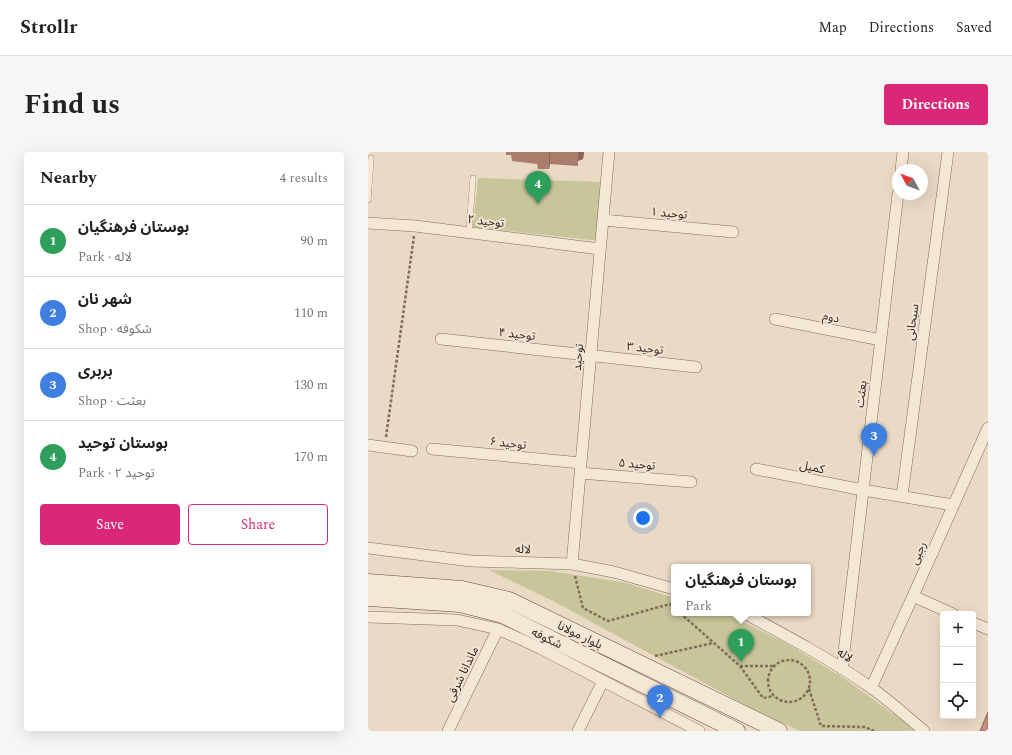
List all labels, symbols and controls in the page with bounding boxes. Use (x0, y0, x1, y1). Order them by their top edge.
text: Strollr (20, 13, 77, 42)
text: Map (819, 17, 847, 38)
text: Directions (869, 17, 934, 38)
text: Saved (956, 17, 992, 38)
text: Find us (24, 83, 120, 126)
button: Directions (884, 84, 988, 125)
north arrow (892, 164, 928, 200)
text: Nearby (40, 165, 96, 191)
text: 4 results (280, 168, 328, 188)
pin: 4 (525, 171, 551, 204)
street label: توحید ۱ (650, 202, 689, 225)
street label: توحید ۲ (466, 210, 506, 233)
text: بوستان فرهنگیان (78, 216, 189, 239)
text: 1 (49, 231, 57, 251)
text: 90 m (301, 231, 328, 251)
text: Park · لاله (78, 247, 132, 267)
text: شهر نان (78, 288, 132, 311)
text: 2 (49, 303, 57, 323)
text: 110 m (294, 303, 328, 323)
street label: سبحانی (901, 303, 924, 342)
street label: دوم (821, 307, 841, 328)
text: Shop · شکوفه (78, 319, 152, 339)
street label: توحید ۴ (498, 323, 537, 346)
street label: توحید ۳ (626, 337, 665, 360)
street label: توحید (568, 342, 589, 371)
text: بربری (78, 360, 113, 383)
text: 3 (49, 375, 57, 395)
text: 130 m (294, 375, 328, 395)
street label: بعثت (850, 379, 873, 409)
text: Shop · بعثت (78, 391, 146, 411)
pin: 3 (861, 423, 887, 456)
text: بوستان توحید (78, 432, 168, 455)
street label: توحید ۶ (489, 432, 528, 455)
text: 4 (49, 447, 57, 467)
text: 170 m (294, 447, 328, 467)
street label: توحید ۵ (618, 453, 657, 476)
street label: کمیل (798, 456, 827, 479)
text: Park · توحید ۲ (78, 463, 155, 483)
button: Save (40, 504, 180, 545)
button: Share (188, 504, 328, 545)
your location (633, 508, 653, 528)
street label: رجبی (905, 538, 932, 568)
street label: لاله (515, 540, 531, 559)
popup (671, 564, 811, 616)
text: بوستان فرهنگیان (685, 569, 797, 592)
text: Park (685, 596, 712, 616)
map controls (940, 611, 976, 719)
button: + (940, 611, 976, 647)
street label: بلوار مولانا (554, 616, 606, 655)
street label: شکوفه (528, 623, 565, 654)
pin: 1 (728, 629, 754, 662)
street label: ماندانا شرقی (441, 643, 484, 705)
street label: لاله (833, 643, 857, 668)
button: − (940, 647, 976, 683)
button: locate (940, 683, 976, 719)
pin: 2 (647, 685, 673, 718)

